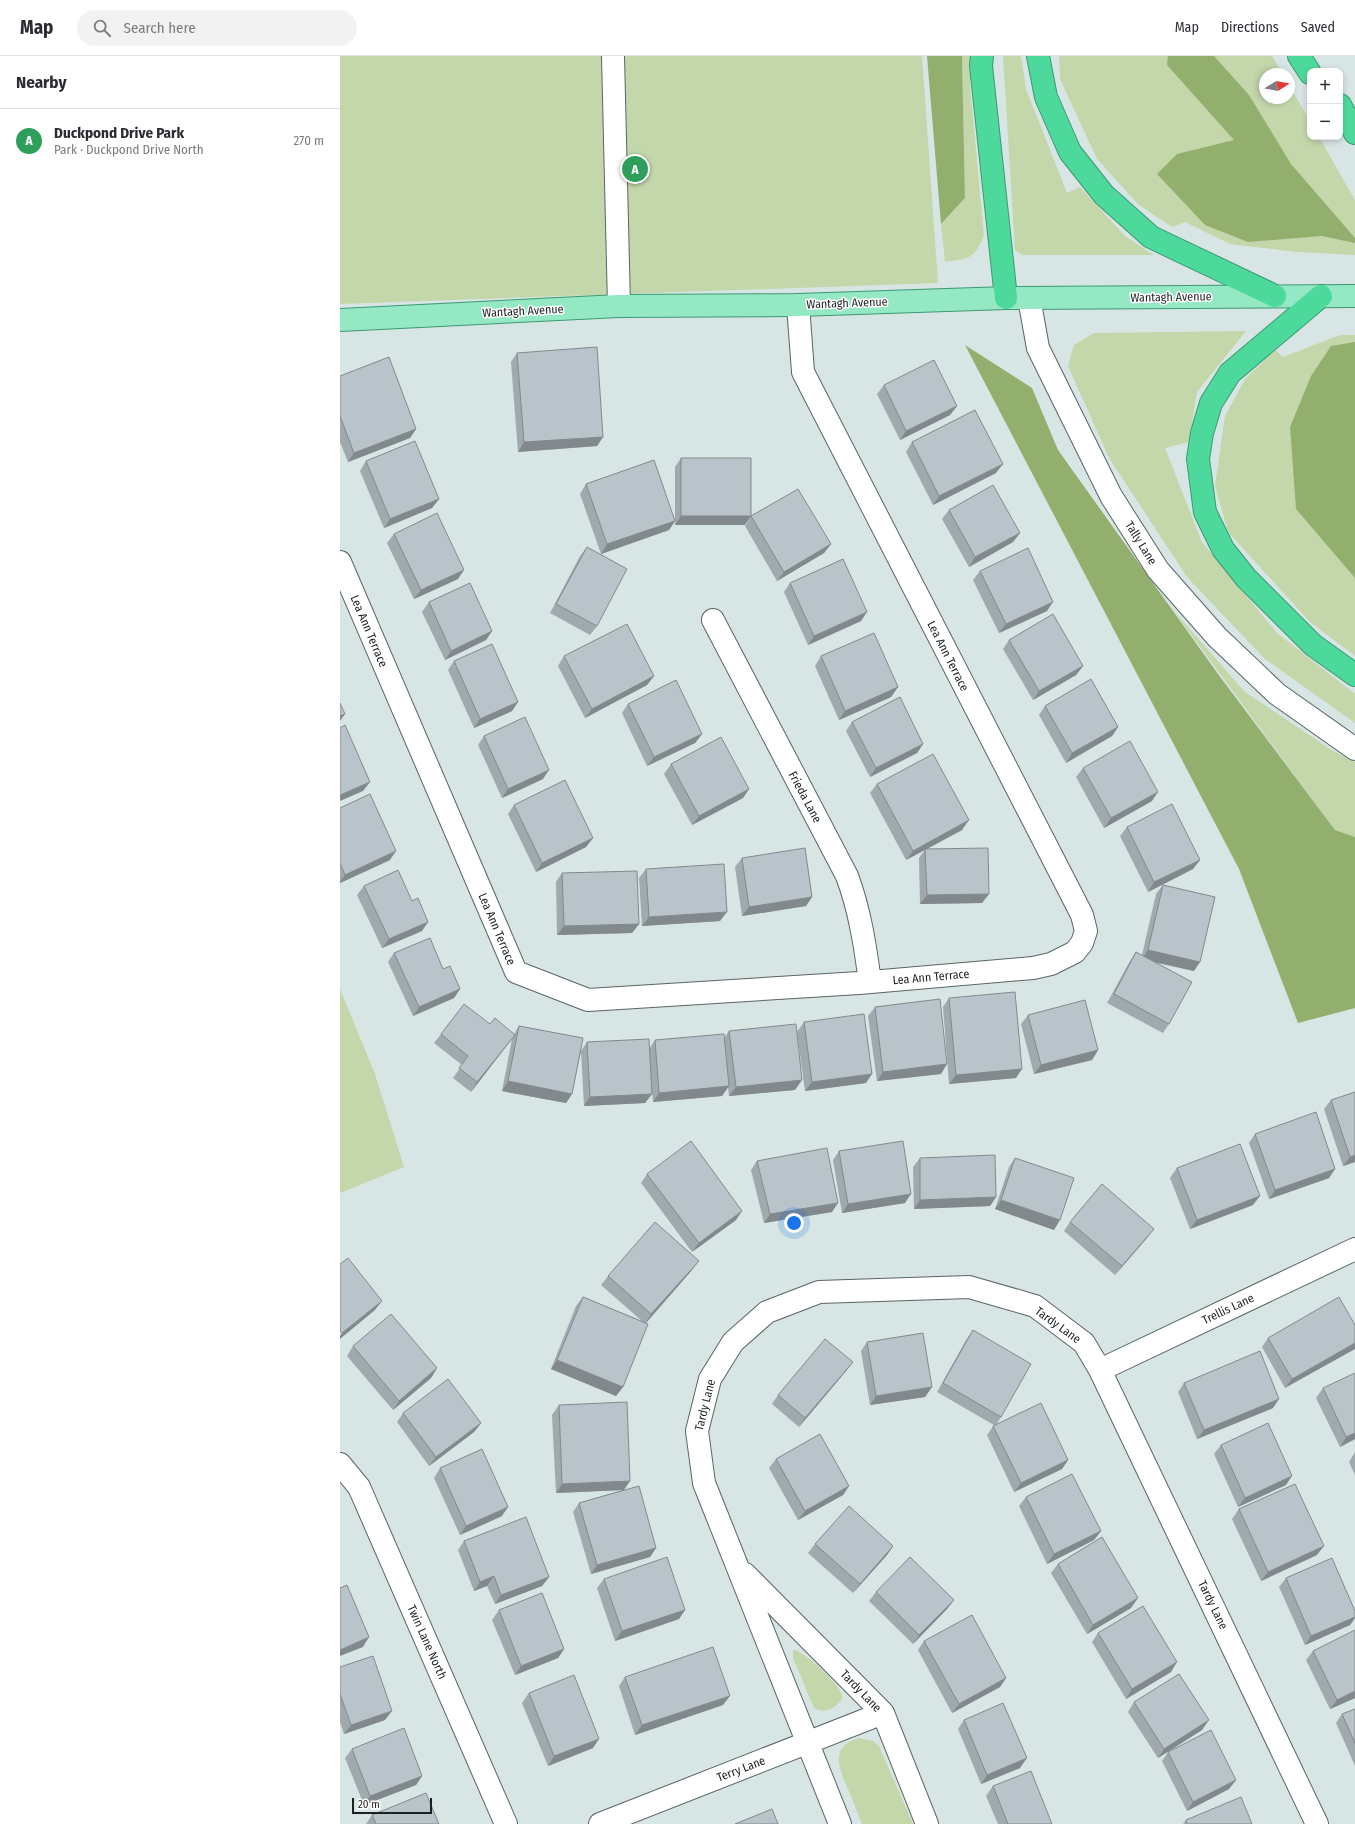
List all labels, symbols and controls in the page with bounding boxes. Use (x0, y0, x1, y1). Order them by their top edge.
search box (77, 10, 357, 46)
text: Map (20, 16, 53, 39)
icon: search (91, 17, 113, 39)
text: Search here (123, 19, 196, 37)
text: Map (1175, 19, 1199, 36)
text: Directions (1221, 19, 1279, 36)
text: Saved (1301, 19, 1335, 36)
north arrow (1259, 68, 1295, 104)
map controls (1307, 68, 1343, 140)
button: + (1307, 68, 1343, 104)
text: Nearby (16, 72, 67, 93)
button: − (1307, 104, 1343, 140)
text: Duckpond Drive Park (54, 124, 184, 142)
text: A (25, 133, 33, 148)
text: 270 m (293, 133, 324, 148)
text: Park · Duckpond Drive North (54, 142, 204, 157)
pin: A (622, 154, 648, 184)
street label: Wantagh Avenue (1130, 289, 1212, 305)
street label: Wantagh Avenue (806, 295, 888, 311)
street label: Wantagh Avenue (482, 302, 564, 320)
street label: Tally Lane (1122, 519, 1160, 567)
street label: Lea Ann Terrace (348, 593, 390, 669)
street label: Lea Ann Terrace (924, 619, 972, 693)
street label: Frieda Lane (786, 769, 824, 825)
street label: Lea Ann Terrace (476, 891, 518, 967)
street label: Lea Ann Terrace (892, 967, 970, 987)
your location (784, 1213, 804, 1233)
street label: Trellis Lane (1200, 1291, 1256, 1327)
street label: Tardy Lane (1033, 1304, 1083, 1346)
street label: Tardy Lane (692, 1378, 718, 1432)
street label: Tardy Lane (1195, 1578, 1231, 1632)
street label: Twin Lane North (404, 1603, 450, 1681)
street label: Tardy Lane (838, 1667, 884, 1715)
street label: Terry Lane (715, 1753, 767, 1785)
scale bar (352, 1796, 432, 1815)
text: 20 m (358, 1798, 380, 1811)

